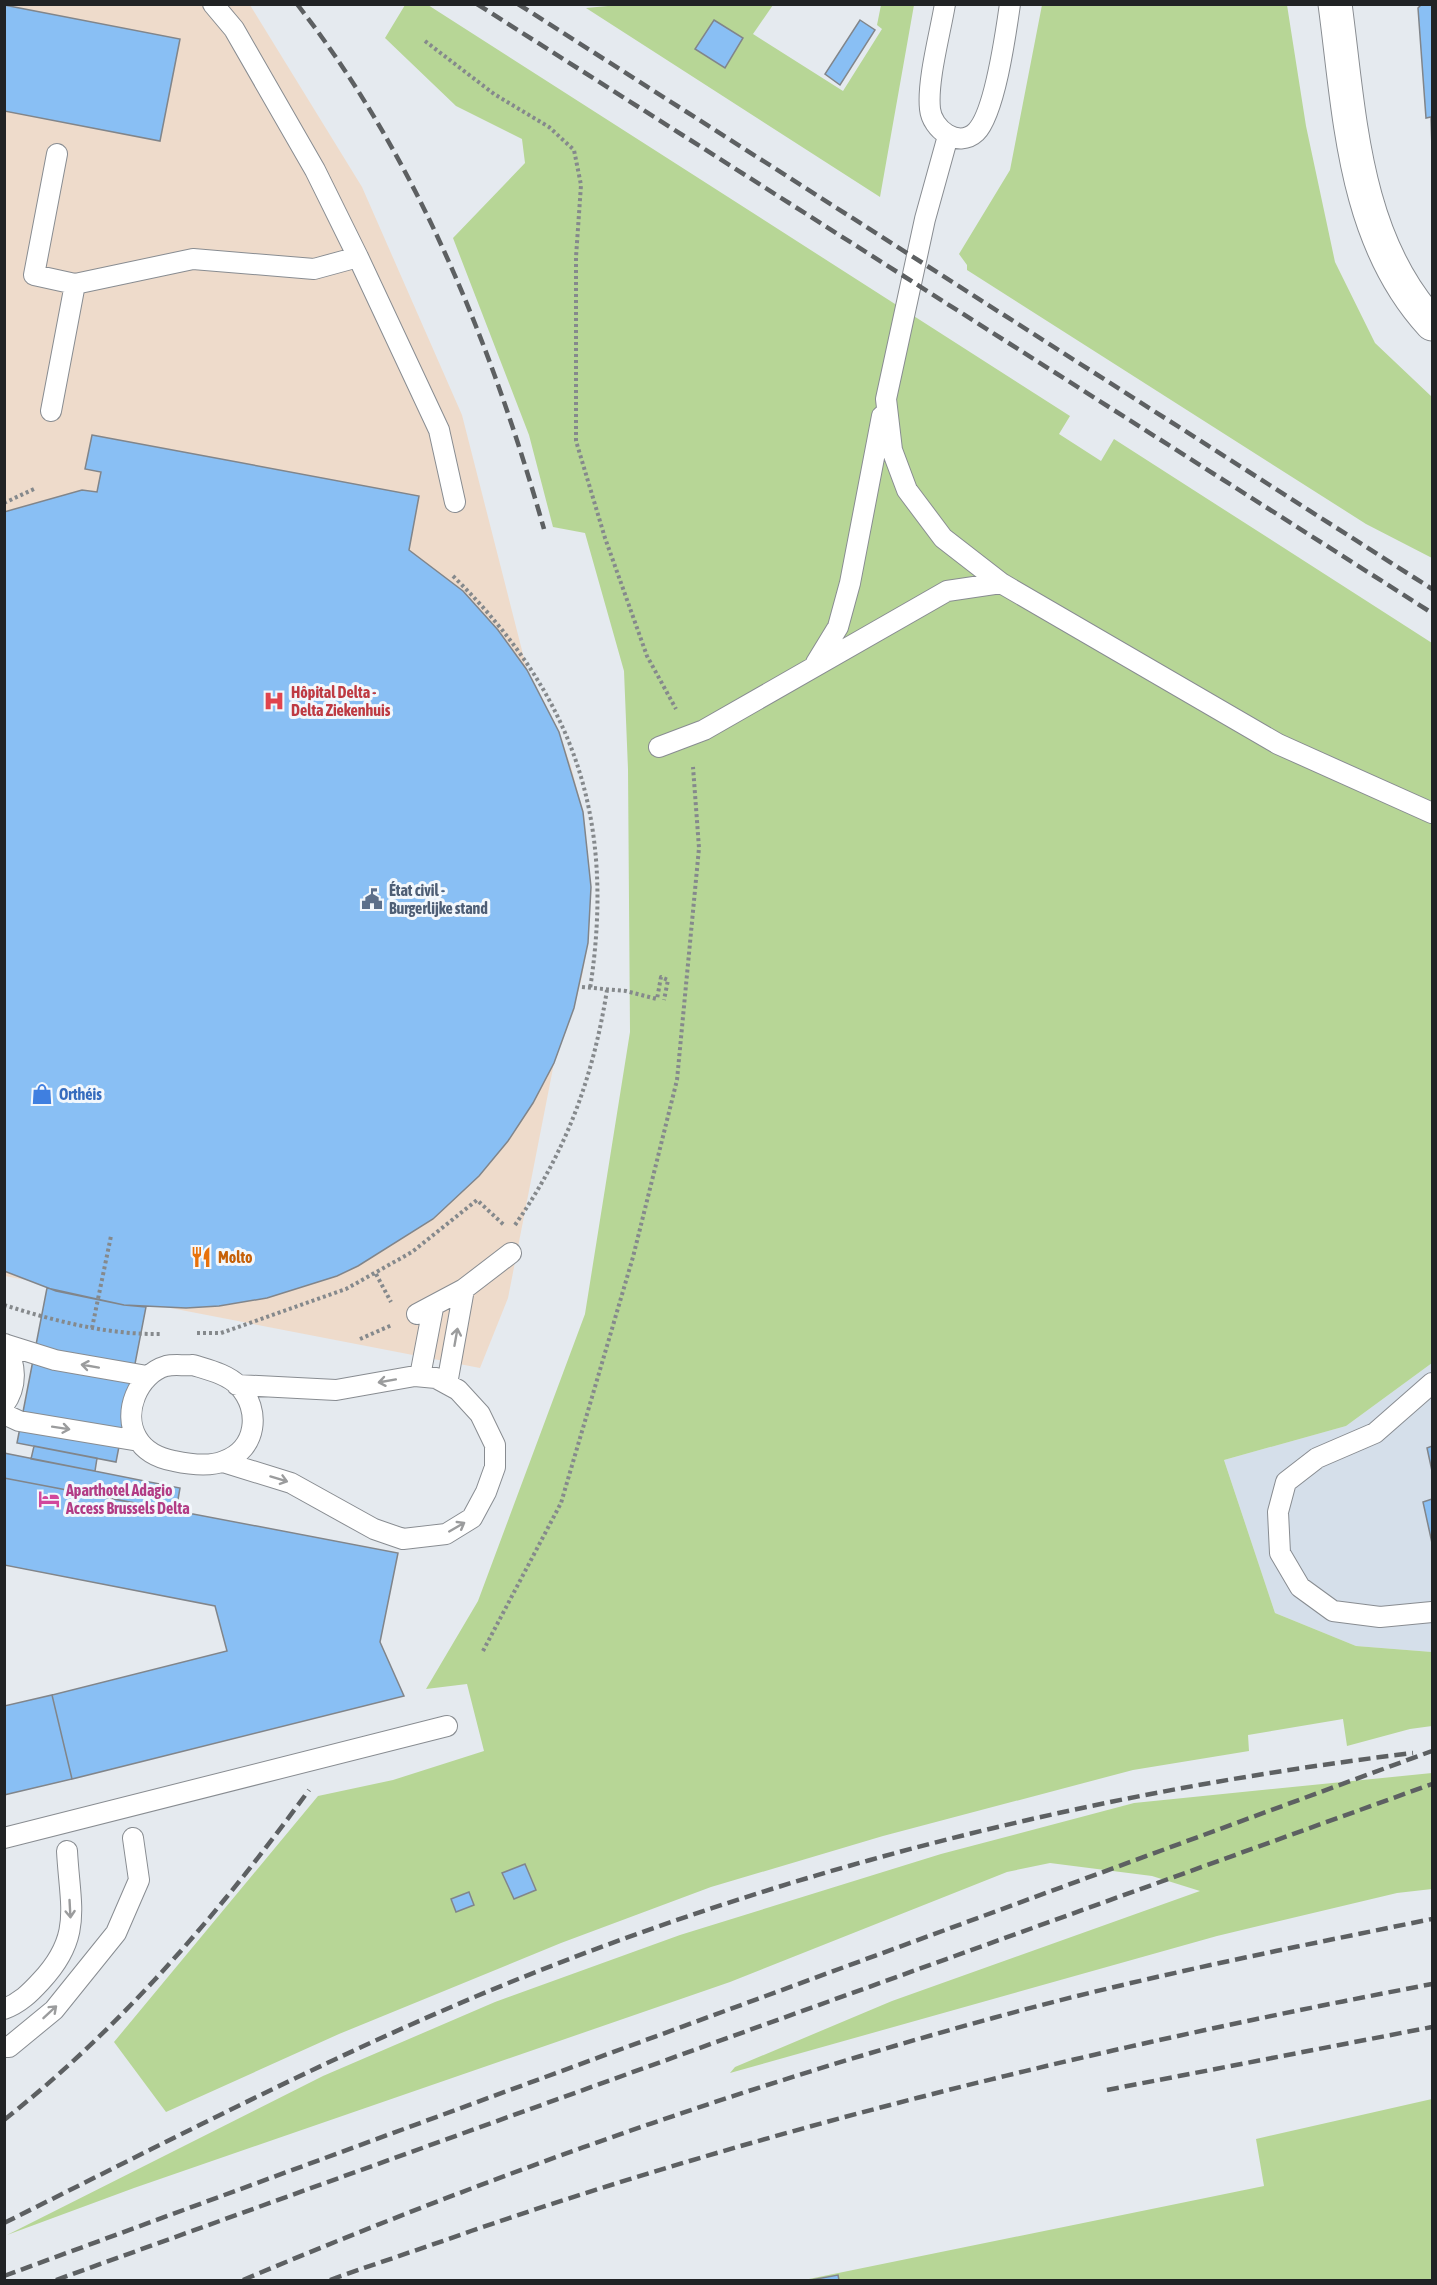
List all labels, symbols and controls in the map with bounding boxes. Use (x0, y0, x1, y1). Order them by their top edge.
place label: Hôpital Delta - Delta Ziekenhuis (291, 683, 391, 719)
hospital icon: Hôpital Delta - Delta Ziekenhuis (262, 689, 286, 713)
place label: État civil - Burgerlijke stand (389, 881, 488, 917)
public building icon: État civil - Burgerlijke stand (360, 887, 384, 911)
shop icon: Orthéis (30, 1082, 54, 1106)
place label: Orthéis (59, 1085, 102, 1103)
restaurant icon: Molto (189, 1245, 213, 1269)
place label: Molto (218, 1248, 253, 1266)
one-way arrow (451, 1327, 462, 1347)
one-way arrow (80, 1360, 100, 1371)
one-way arrow (377, 1376, 397, 1387)
one-way arrow (51, 1423, 70, 1434)
one-way arrow (269, 1474, 288, 1485)
place label: Aparthotel Adagio Access Brussels Delta (65, 1481, 190, 1517)
hotel icon: Aparthotel Adagio Access Brussels Delta (37, 1487, 61, 1511)
one-way arrow (448, 1520, 465, 1532)
one-way arrow (65, 1899, 76, 1919)
one-way arrow (42, 2005, 57, 2019)

